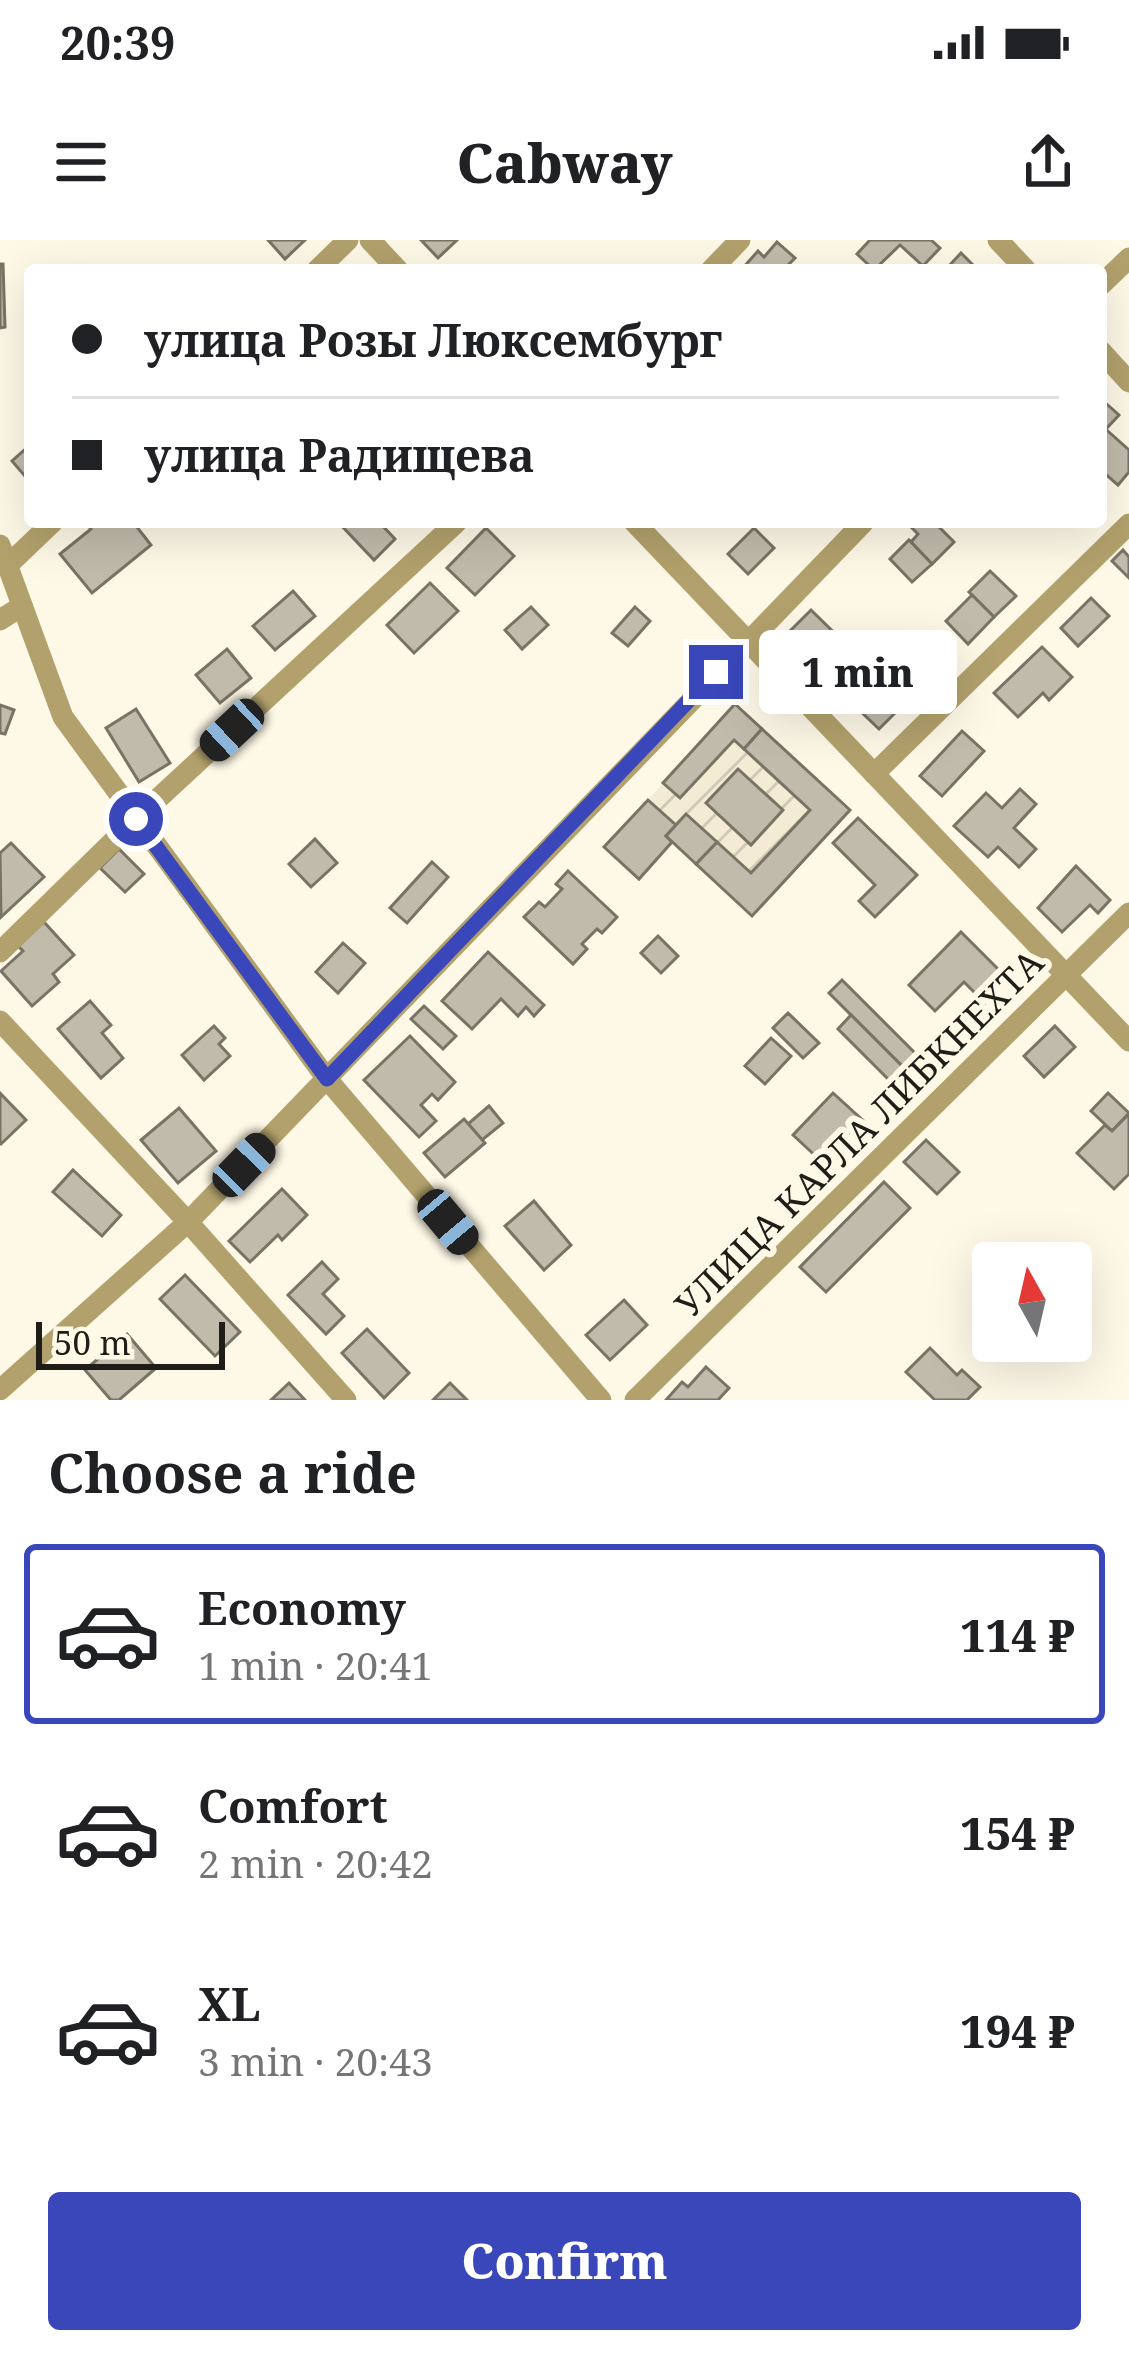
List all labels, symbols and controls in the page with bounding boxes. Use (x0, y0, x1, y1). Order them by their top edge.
text: 20:39 (60, 12, 175, 73)
text: Cabway (457, 125, 672, 199)
icon: menu (48, 129, 114, 195)
icon: share (1015, 129, 1081, 195)
text: улица Розы Люксембург (144, 309, 722, 370)
text: улица Радищева (144, 424, 535, 485)
callout: 1 min (758, 630, 956, 714)
route end (689, 645, 743, 699)
text: 1 min (802, 645, 914, 698)
car (193, 692, 271, 768)
route start (109, 792, 163, 846)
street label: УЛИЦА КАРЛА ЛИБКНЕХТА (664, 938, 1054, 1328)
car (206, 1127, 282, 1203)
car (411, 1183, 485, 1261)
north arrow (972, 1242, 1092, 1362)
map controls (972, 1242, 1092, 1362)
scale bar (36, 1316, 225, 1369)
text: 50 m (54, 1320, 131, 1365)
text: Choose a ride (48, 1435, 417, 1509)
text: Economy (198, 1577, 406, 1638)
icon: car (54, 1580, 162, 1688)
text: 114 ₽ (960, 1604, 1075, 1665)
text: 1 min · 20:41 (198, 1638, 433, 1691)
text: Comfort (198, 1775, 388, 1836)
icon: car (54, 1778, 162, 1886)
text: 154 ₽ (960, 1802, 1075, 1863)
text: 2 min · 20:42 (198, 1836, 433, 1889)
text: XL (198, 1973, 260, 2034)
icon: car (54, 1976, 162, 2084)
text: 194 ₽ (960, 2000, 1075, 2061)
text: 3 min · 20:43 (198, 2034, 433, 2087)
button: Confirm (48, 2192, 1081, 2330)

